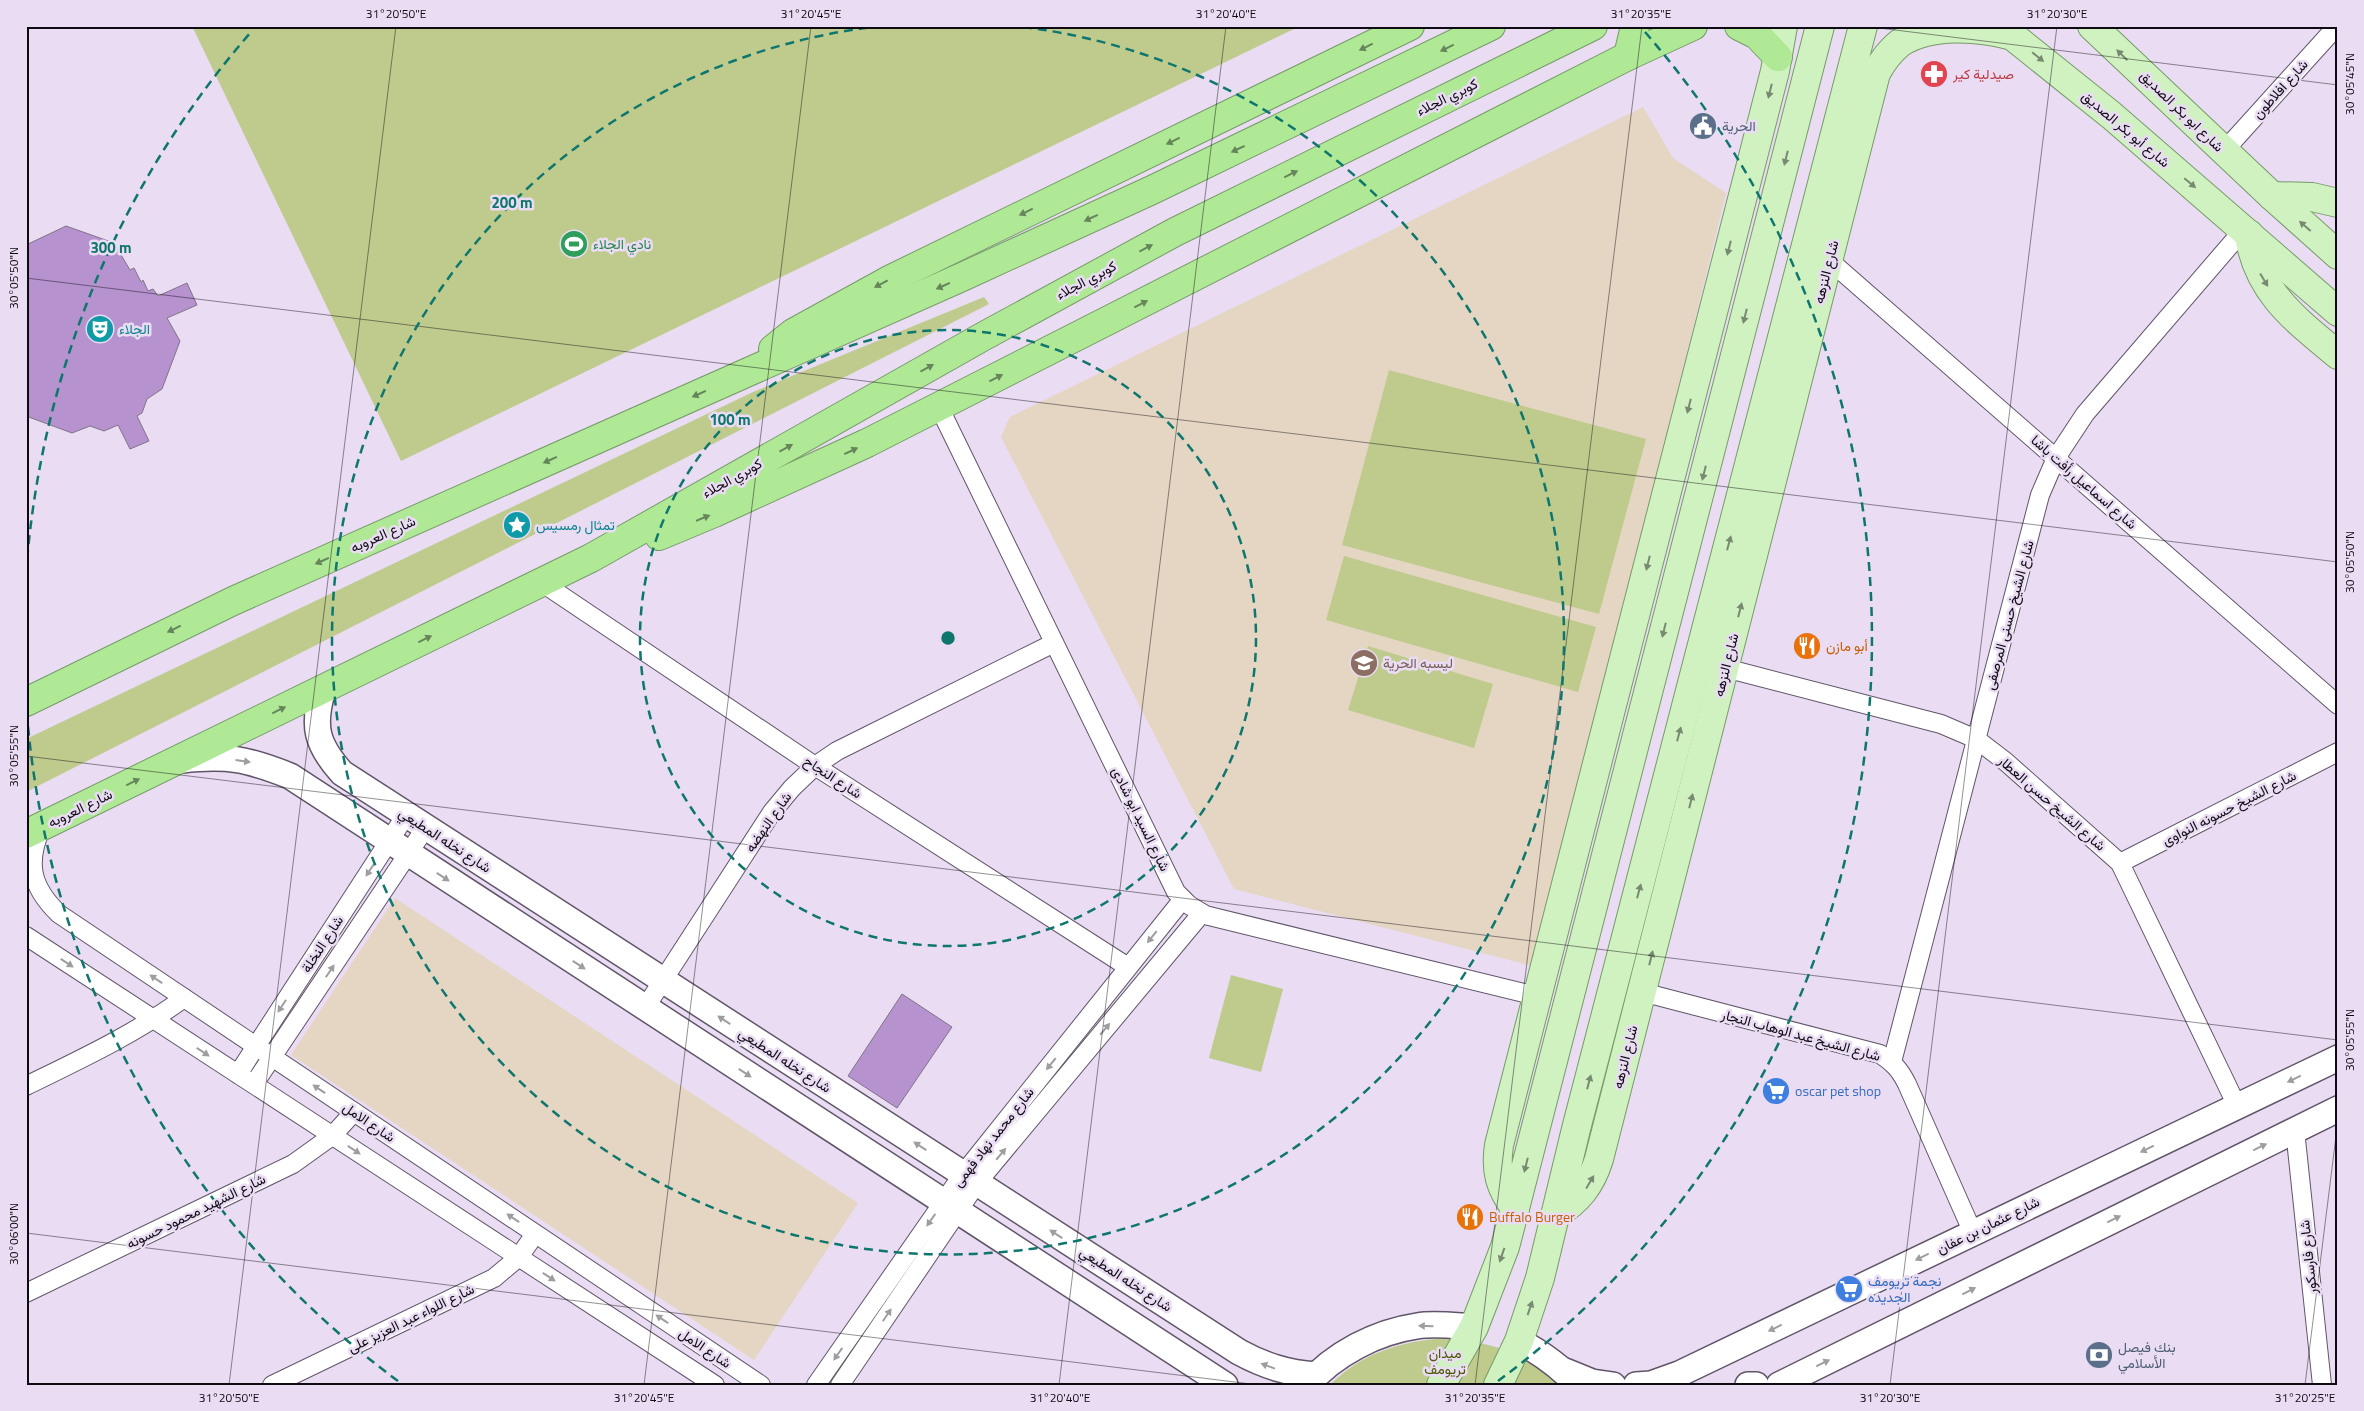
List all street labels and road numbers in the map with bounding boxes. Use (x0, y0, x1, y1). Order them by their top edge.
street label: شارع افلاطون (2247, 54, 2313, 124)
street label: شارع ابو بكر الصديق (2135, 65, 2229, 157)
street label: كوبري الجلاء (1413, 73, 1482, 122)
street label: شارع أبو بكر الصديق (2077, 85, 2175, 173)
street label: شارع النزهه (1808, 238, 1844, 306)
street label: كوبري الجلاء (1052, 255, 1121, 306)
street label: شارع اسماعيل رأفت باشا (2026, 430, 2142, 534)
street label: كوبري الجلاء (698, 452, 767, 504)
street label: شارع العروبه (347, 510, 419, 558)
street label: شارع الشيخ حسنى المرصفى (1978, 538, 2040, 692)
street label: شارع النزهه (1708, 631, 1744, 699)
street label: شارع الشيخ حسن العطار (1993, 749, 2111, 856)
street label: شارع النجاح (799, 750, 867, 804)
street label: شارع السيد ابو شادى (1106, 763, 1176, 875)
street label: شارع الشيخ حسونه النواوى (2158, 765, 2300, 851)
street label: شارع العروبه (44, 783, 116, 833)
street label: شارع النهضه (739, 787, 797, 857)
street label: شارع نخله المطيعي (394, 802, 496, 879)
street label: شارع النخلة (295, 911, 349, 977)
street label: شارع الشيخ عبد الوهاب النجار (1718, 1003, 1883, 1067)
street label: شارع نخله المطيعي (734, 1022, 836, 1099)
street label: شارع النزهه (1607, 1023, 1643, 1091)
street label: شارع محمد نهاد فهمى (947, 1082, 1039, 1192)
street label: شارع الامل (338, 1096, 400, 1148)
street label: شارع الشهيد محمود حسونه (123, 1168, 269, 1254)
street label: شارع عثمان بن عفان (1933, 1190, 2043, 1260)
street label: شارع فارسكور (2293, 1219, 2323, 1296)
street label: شارع نخله المطيعي (1075, 1241, 1177, 1318)
street label: شارع اللواء عبد العزيز على (344, 1278, 478, 1358)
street label: شارع الامل (674, 1322, 736, 1374)

